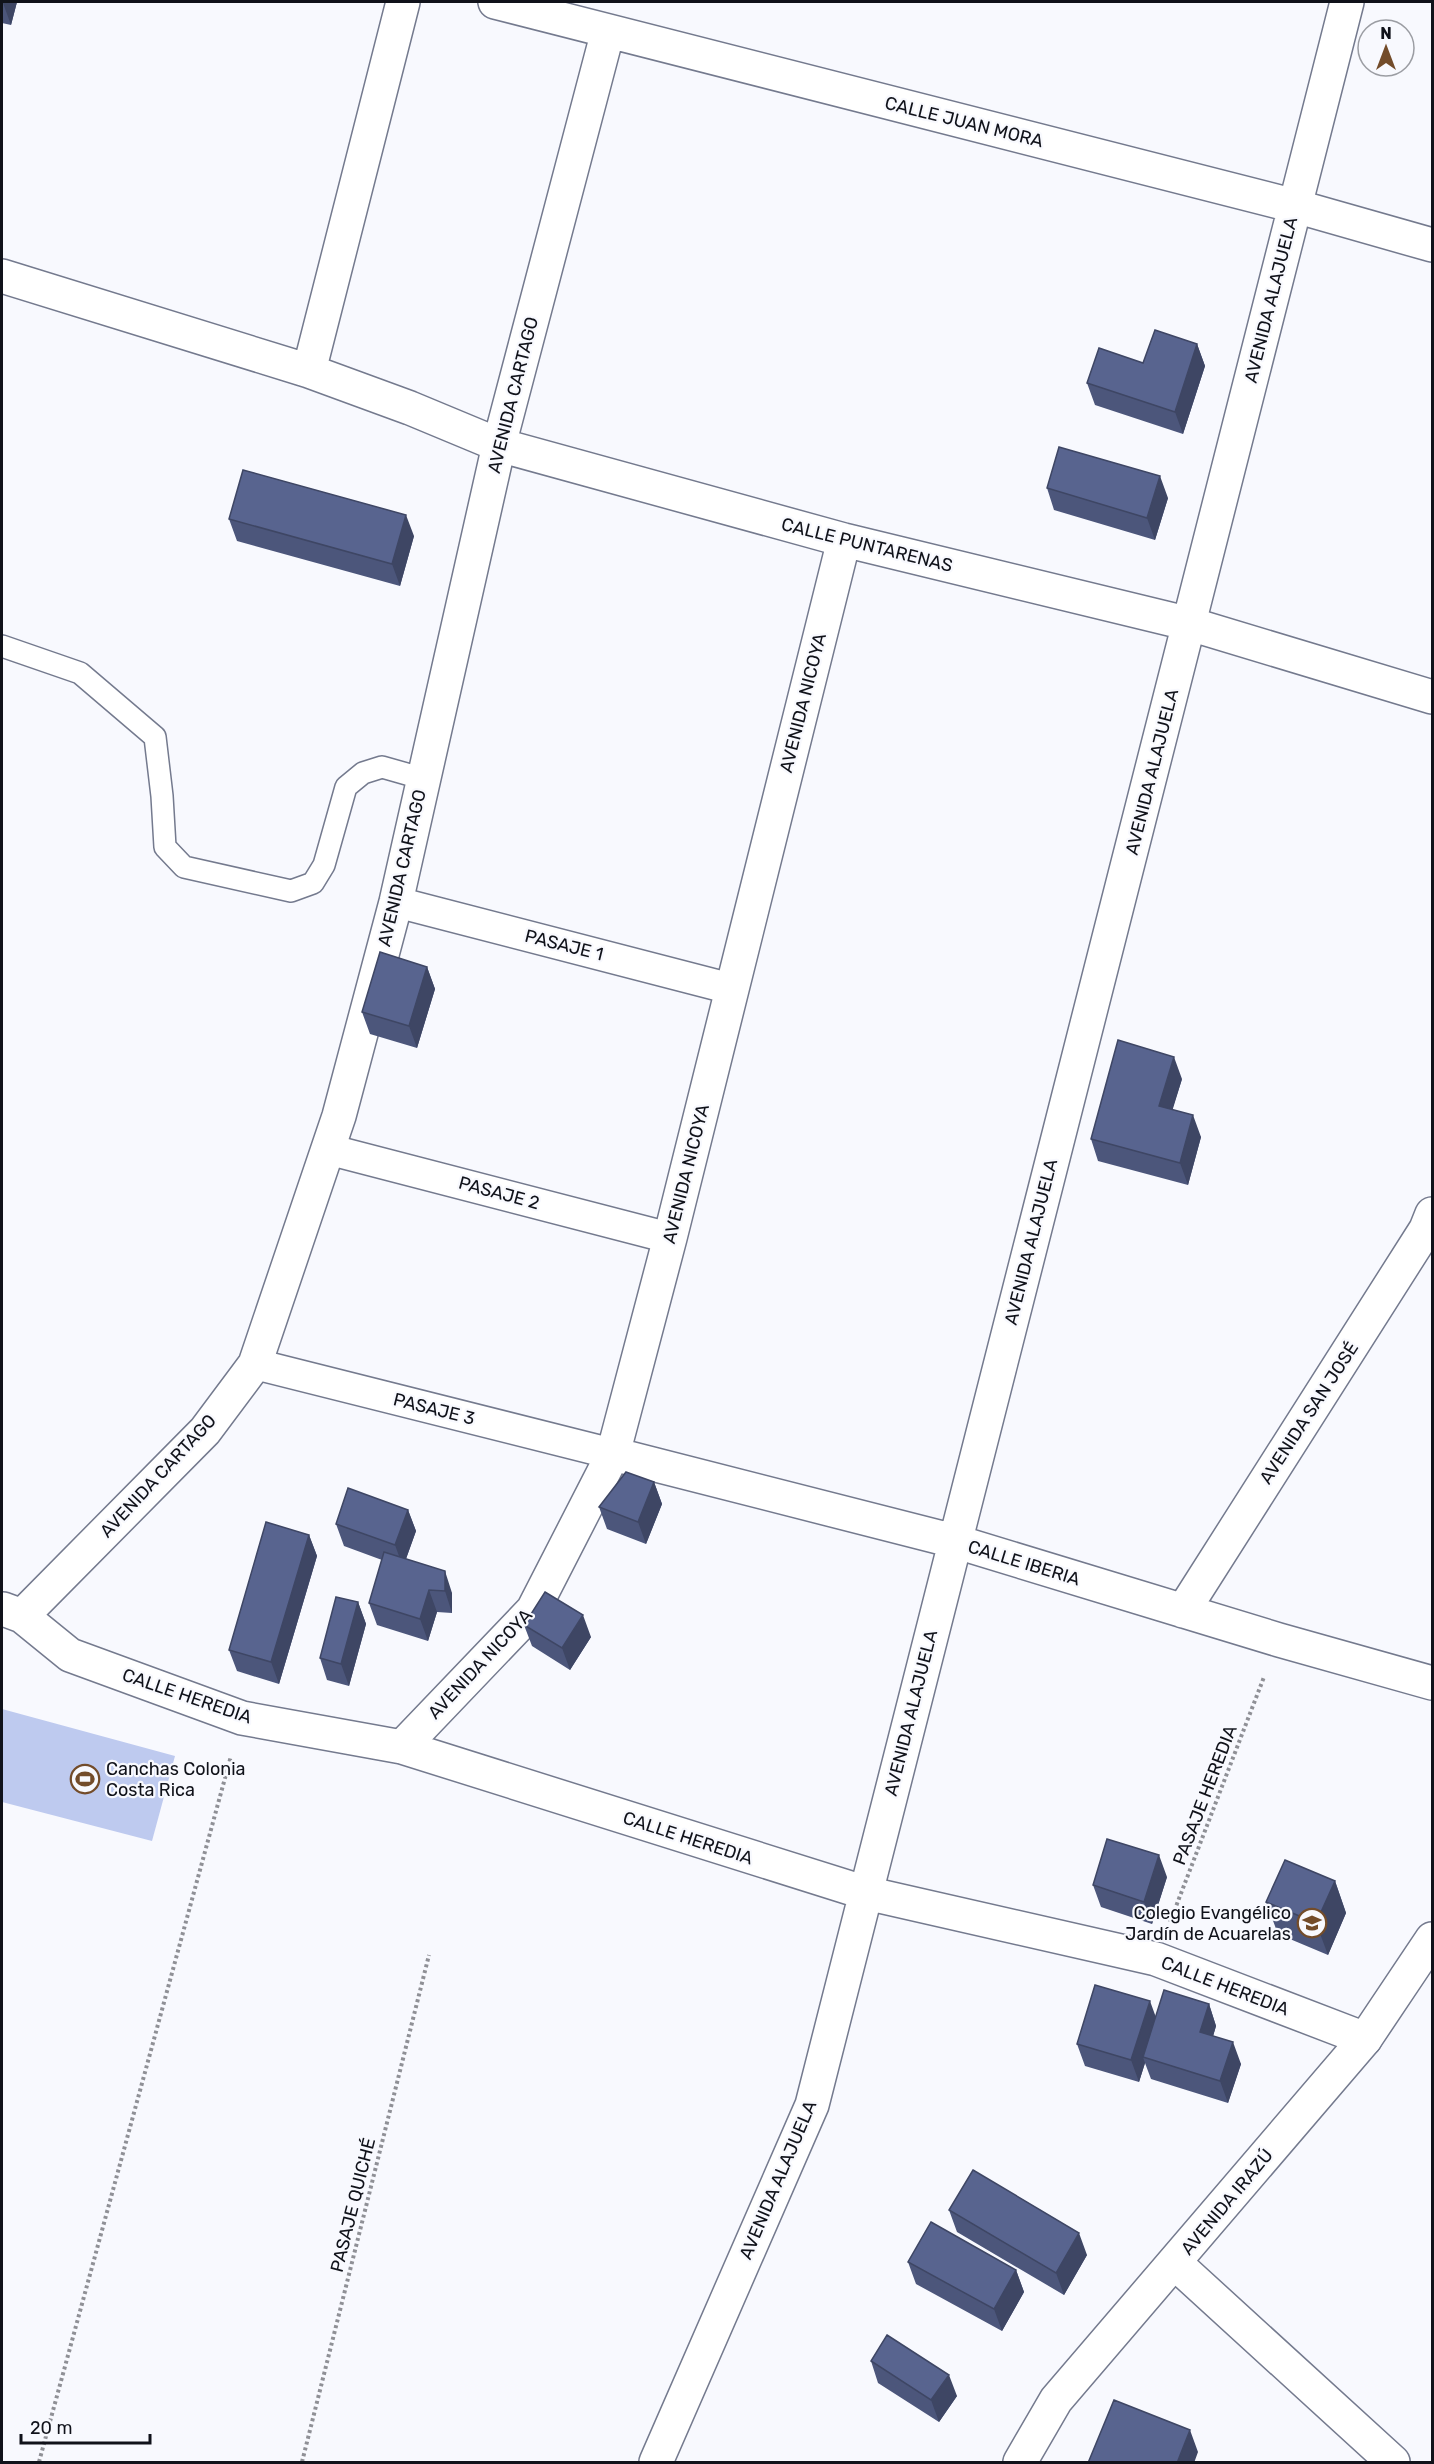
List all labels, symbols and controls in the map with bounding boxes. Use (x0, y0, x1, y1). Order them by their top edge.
north arrow (1356, 18, 1416, 78)
text: N (1380, 24, 1392, 43)
street label: CALLE JUAN MORA (882, 92, 1046, 152)
street label: AVENIDA ALAJUELA (1240, 215, 1302, 385)
street label: AVENIDA CARTAGO (483, 315, 543, 475)
street label: CALLE PUNTARENAS (779, 513, 955, 577)
street label: AVENIDA NICOYA (775, 631, 831, 775)
street label: AVENIDA ALAJUELA (1121, 687, 1183, 857)
street label: AVENIDA CARTAGO (373, 787, 431, 949)
street label: PASAJE 1 (523, 925, 605, 965)
street label: AVENIDA NICOYA (658, 1102, 714, 1246)
street label: AVENIDA ALAJUELA (1000, 1157, 1062, 1327)
street label: PASAJE 2 (456, 1172, 542, 1214)
street label: AVENIDA SAN JOSÉ (1255, 1338, 1363, 1488)
street label: PASAJE 3 (391, 1388, 477, 1430)
street label: AVENIDA CARTAGO (95, 1410, 221, 1542)
street label: CALLE IBERIA (965, 1536, 1083, 1590)
street label: AVENIDA NICOYA (423, 1604, 537, 1724)
street label: AVENIDA ALAJUELA (880, 1628, 942, 1798)
street label: CALLE HEREDIA (119, 1664, 255, 1728)
street label: PASAJE HEREDIA (1168, 1722, 1242, 1868)
place label: Canchas Colonia Costa Rica (106, 1758, 245, 1801)
sports icon: Canchas Colonia Costa Rica (69, 1763, 101, 1795)
street label: CALLE HEREDIA (620, 1807, 756, 1869)
place label: Colegio Evangélico Jardín de Acuarelas (1125, 1902, 1291, 1945)
school or university icon: Colegio Evangélico Jardín de Acuarelas (1296, 1907, 1328, 1939)
street label: CALLE HEREDIA (1158, 1951, 1292, 2021)
street label: AVENIDA ALAJUELA (735, 2097, 821, 2263)
street label: PASAJE QUICHÉ (326, 2135, 380, 2275)
street label: AVENIDA IRAZÚ (1176, 2144, 1278, 2260)
scale bar (21, 2407, 150, 2445)
text: 20 m (30, 2417, 72, 2439)

